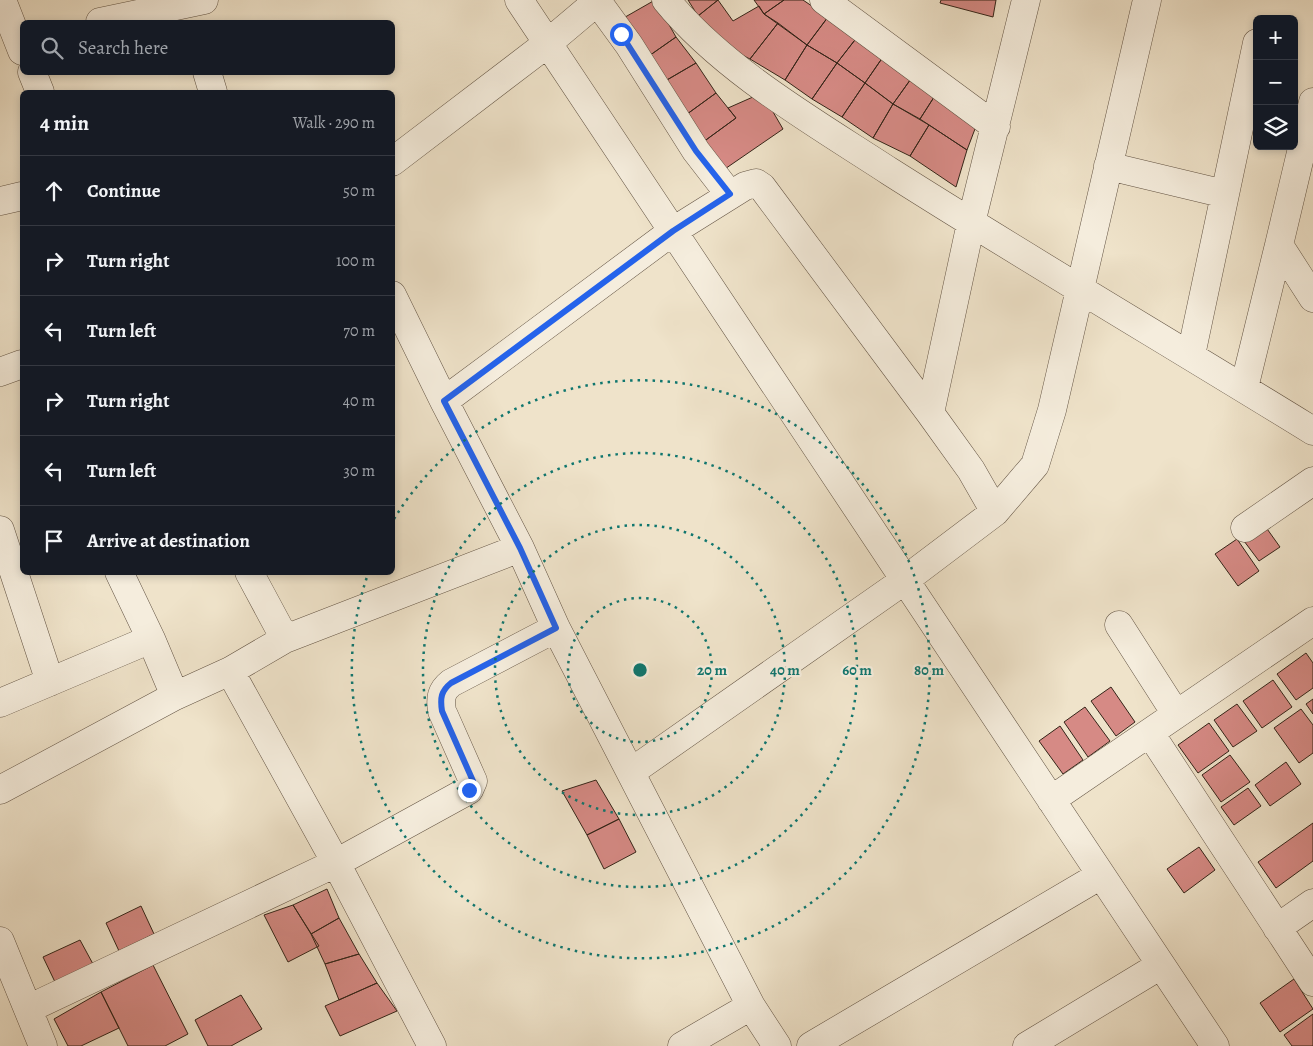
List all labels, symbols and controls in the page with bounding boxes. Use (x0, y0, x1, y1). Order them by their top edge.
map controls (1253, 15, 1298, 150)
button: + (1253, 15, 1298, 60)
search box (20, 20, 395, 75)
route start (610, 23, 633, 46)
icon: search (38, 34, 66, 62)
text: Search here (78, 35, 168, 61)
button: − (1253, 60, 1298, 105)
button: layers (1253, 105, 1298, 150)
text: 4 min (40, 109, 89, 137)
text: Walk · 290 m (293, 112, 375, 134)
icon: ahead (40, 177, 68, 205)
text: Continue (87, 178, 161, 204)
text: 50 m (343, 180, 375, 202)
icon: right (40, 247, 68, 275)
text: Turn right (87, 248, 169, 274)
text: 100 m (336, 250, 375, 272)
icon: left (40, 317, 68, 345)
text: Turn left (87, 318, 156, 344)
text: 70 m (343, 320, 375, 342)
icon: right (40, 387, 68, 415)
text: Turn right (87, 388, 169, 414)
text: 40 m (343, 390, 375, 412)
icon: left (40, 457, 68, 485)
text: Turn left (87, 458, 156, 484)
text: 30 m (343, 460, 375, 482)
icon: arrive (40, 527, 68, 555)
text: Arrive at destination (87, 528, 250, 554)
text: 20 m (697, 660, 727, 680)
text: 40 m (770, 660, 800, 680)
text: 60 m (842, 660, 872, 680)
text: 80 m (914, 660, 944, 680)
centre of rings (631, 661, 649, 679)
route end (458, 779, 481, 802)

